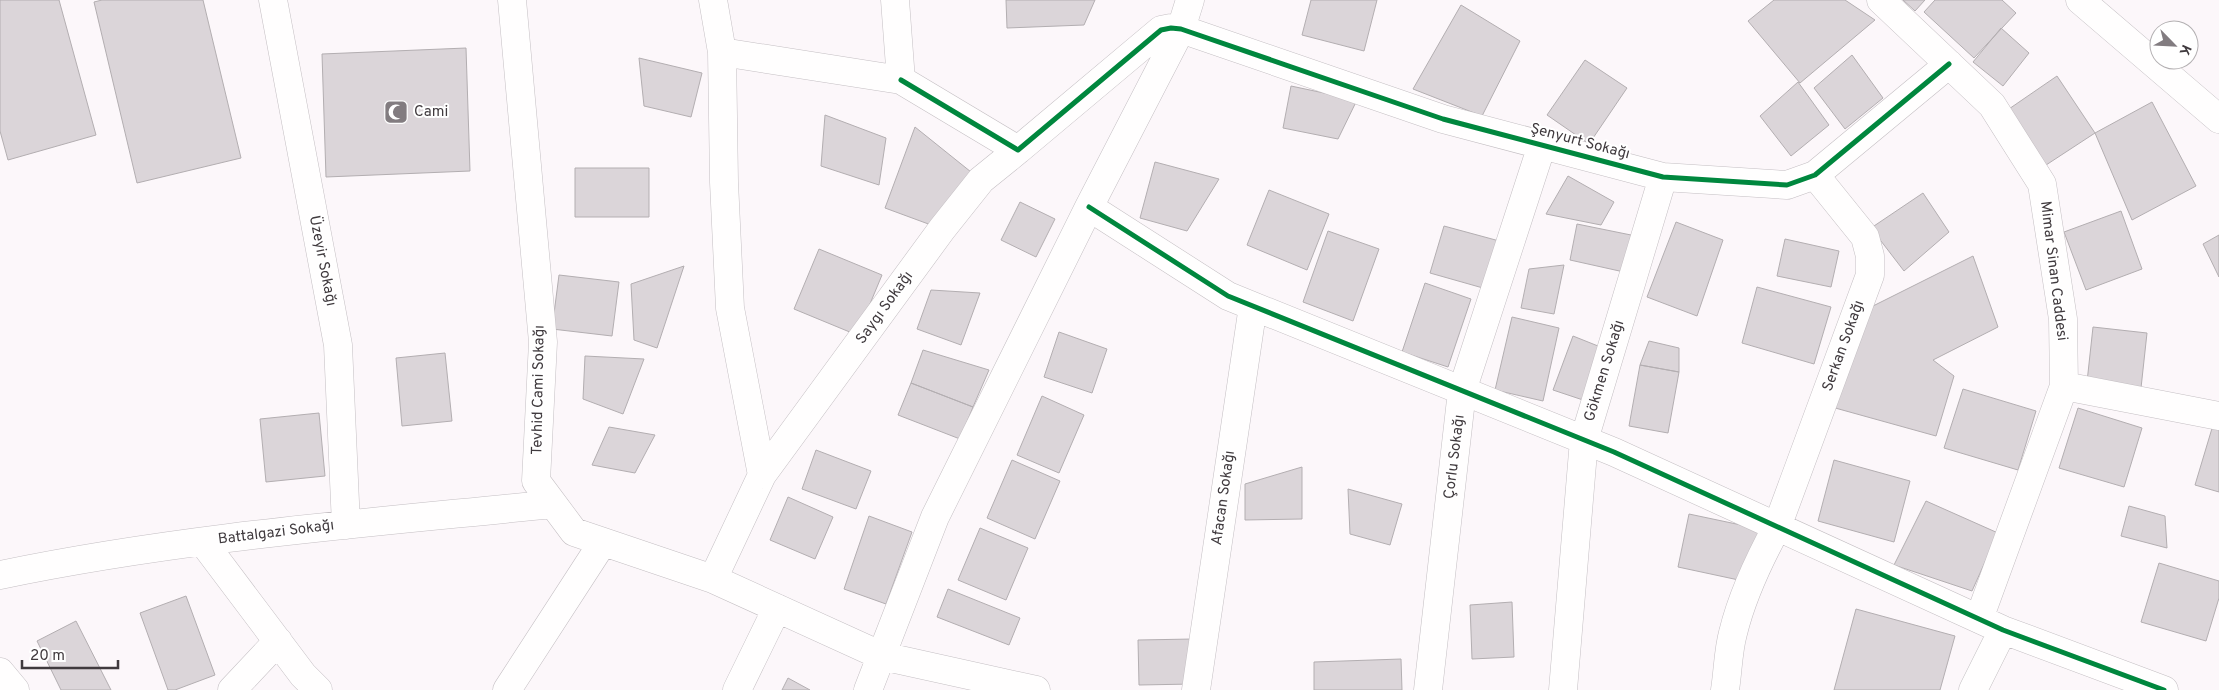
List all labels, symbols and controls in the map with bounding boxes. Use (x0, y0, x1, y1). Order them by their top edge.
north arrow (2149, 20, 2199, 70)
text: K (2175, 42, 2194, 58)
mosque icon: Cami (383, 99, 409, 125)
place label: Cami (414, 103, 448, 122)
street label: Şenyurt Sokağı (1528, 120, 1632, 164)
street label: Mimar Sinan Caddesi (2035, 200, 2071, 342)
street label: Üzeyir Sokağı (304, 214, 341, 308)
street label: Saygı Sokağı (852, 268, 918, 348)
street label: Serkan Sokağı (1819, 298, 1869, 394)
street label: Gökmen Sokağı (1581, 318, 1629, 424)
street label: Tevhid Cami Sokağı (528, 325, 550, 455)
street label: Çorlu Sokağı (1440, 414, 1470, 500)
street label: Afacan Sokağı (1208, 449, 1240, 547)
street label: Battalgazi Sokağı (217, 516, 335, 550)
scale bar (22, 638, 119, 670)
text: 20 m (30, 647, 65, 666)

